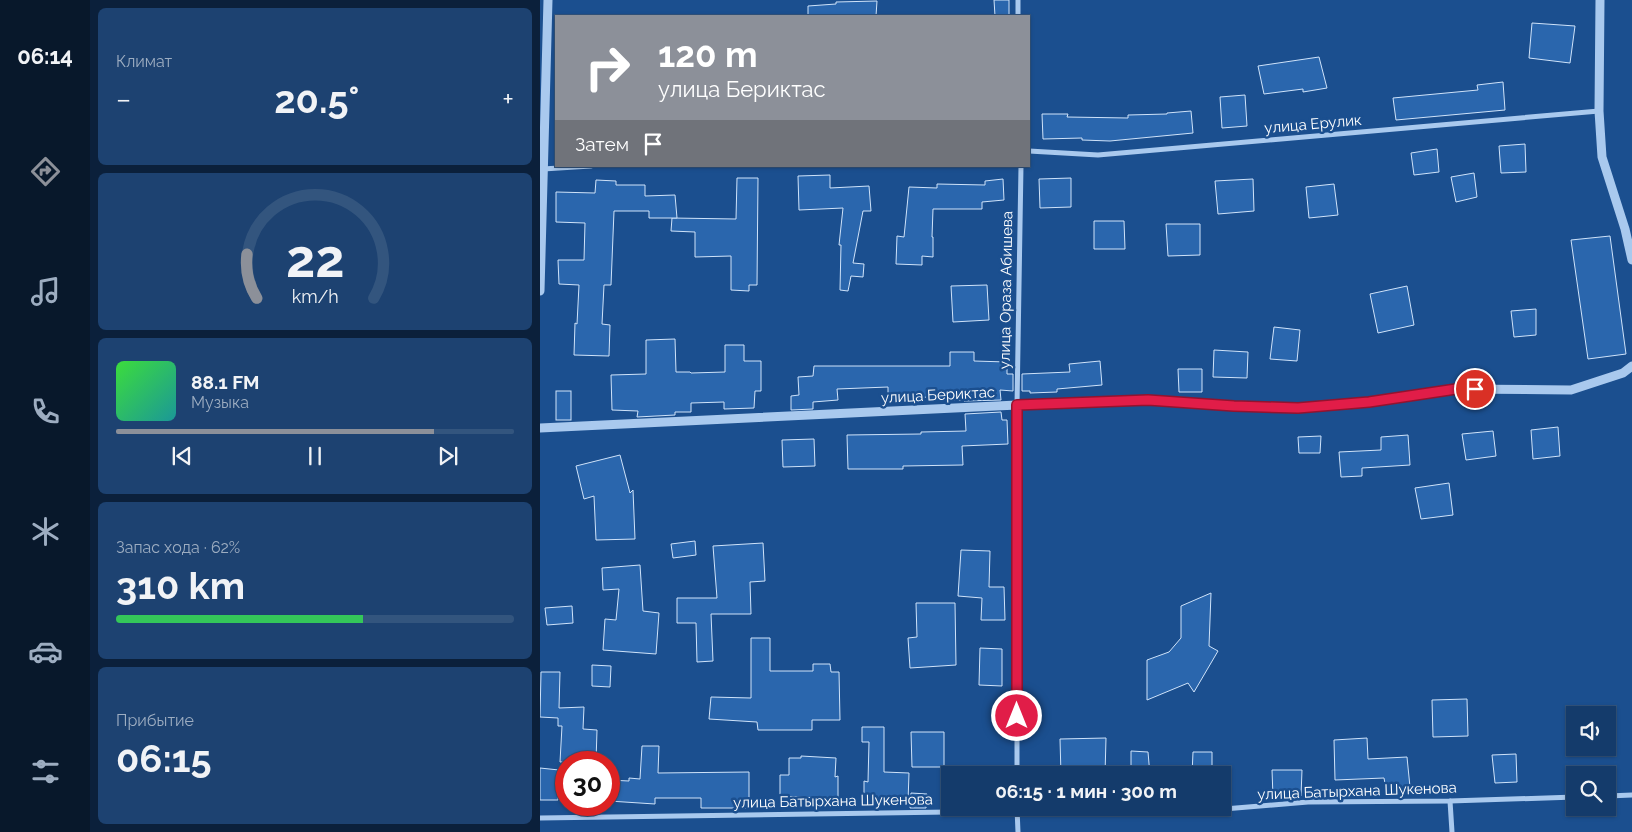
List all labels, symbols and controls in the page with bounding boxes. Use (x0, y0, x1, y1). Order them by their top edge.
text: 120 m (658, 34, 758, 75)
icon: right (575, 35, 640, 100)
text: 06:14 (17, 43, 73, 69)
text: Климат (116, 52, 172, 71)
text: улица Бериктас (658, 76, 826, 102)
text: 20.5° (274, 77, 359, 122)
text: − (116, 83, 131, 116)
text: + (502, 83, 514, 116)
street label: улица Ерулик (1264, 111, 1363, 137)
icon: arrive (639, 130, 667, 158)
text: Затем (575, 133, 629, 155)
icon: directions (28, 154, 63, 189)
street label: улица Ораза Абишева (996, 211, 1016, 369)
text: 22 (286, 228, 344, 289)
icon: music (28, 274, 63, 309)
text: km/h (291, 286, 339, 307)
pin (1454, 368, 1496, 410)
text: 88.1 FM (191, 371, 260, 393)
icon: arrive (1461, 375, 1489, 403)
street label: улица Бериктас (880, 383, 996, 407)
text: Музыка (191, 393, 249, 412)
icon: phone (28, 394, 63, 429)
icon: previous (168, 442, 196, 470)
icon: pause (301, 442, 329, 470)
icon: next (434, 442, 462, 470)
icon: climate (28, 514, 63, 549)
text: Запас хода · 62% (116, 538, 240, 557)
text: 310 km (116, 563, 245, 608)
icon: car (28, 634, 63, 669)
position arrow (990, 689, 1042, 741)
map controls (1566, 706, 1616, 816)
button: sound (1566, 706, 1616, 756)
text: Прибытие (116, 711, 194, 730)
text: 06:15 (116, 736, 212, 781)
speed limit sign: 30 (555, 751, 620, 816)
icon: filters (28, 754, 63, 789)
button: search (1566, 766, 1616, 816)
street label: улица Батырхана Шукенова (1257, 779, 1457, 803)
text: 06:15 · 1 мин · 300 m (995, 780, 1177, 802)
street label: улица Батырхана Шукенова (733, 790, 933, 812)

